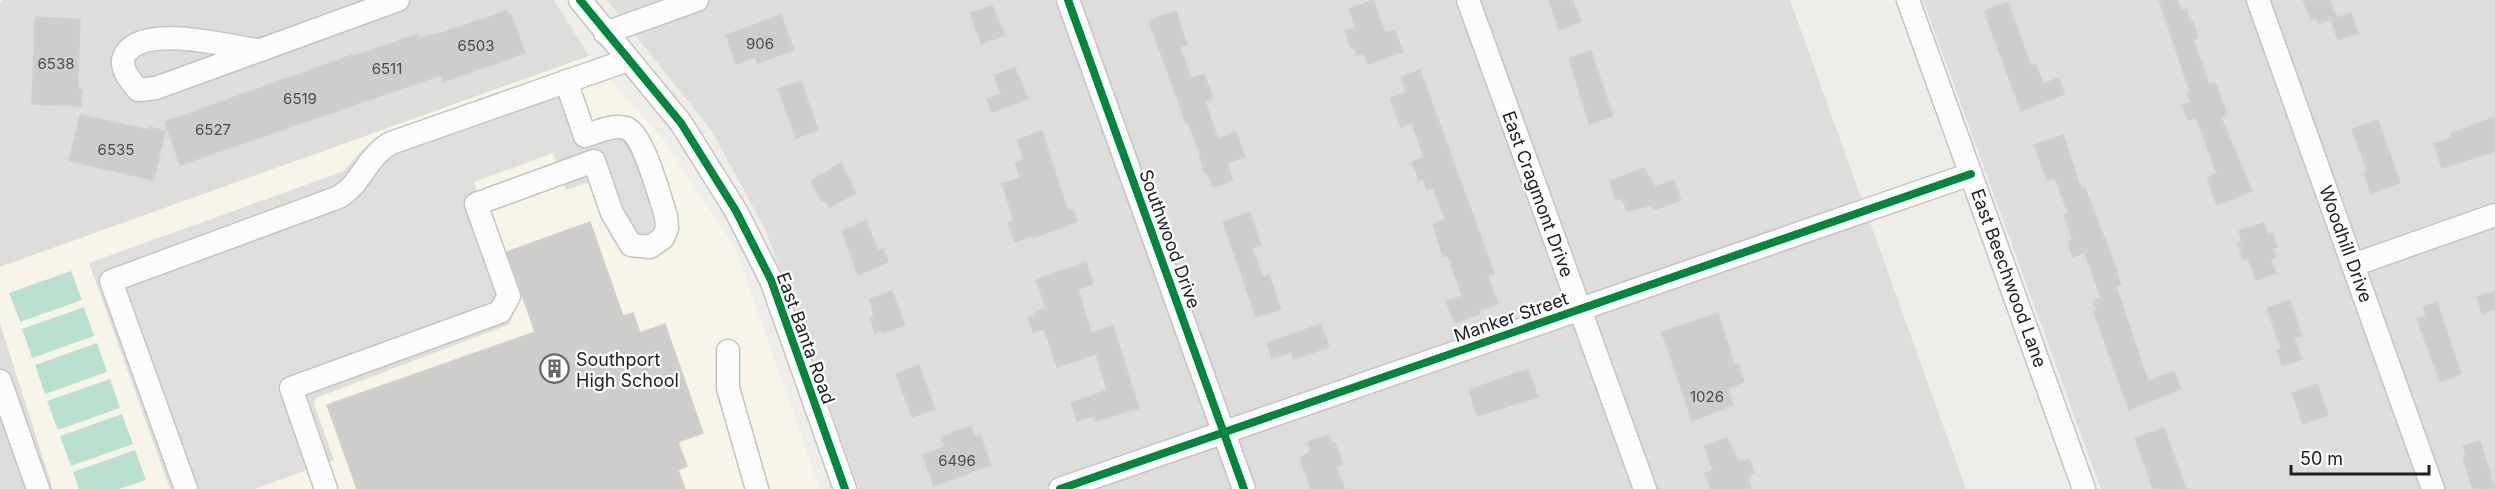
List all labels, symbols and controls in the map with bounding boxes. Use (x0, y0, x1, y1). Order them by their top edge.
house number: 906 (746, 34, 774, 53)
house number: 6503 (457, 36, 495, 55)
house number: 6538 (38, 54, 74, 73)
house number: 6511 (372, 59, 402, 78)
house number: 6519 (283, 89, 317, 108)
street label: East Cragmont Drive (1498, 108, 1578, 280)
house number: 6527 (195, 120, 231, 139)
house number: 6535 (98, 140, 134, 159)
street label: Southwood Drive (1135, 167, 1205, 311)
street label: Woodhill Drive (2315, 183, 2377, 305)
street label: East Beechwood Lane (1967, 186, 2051, 370)
street label: East Banta Road (772, 269, 840, 407)
street label: Manker Street (1451, 288, 1571, 346)
place label: Southport High School (576, 349, 679, 391)
building icon: Southport High School (539, 353, 571, 385)
house number: 1026 (1690, 387, 1724, 406)
scale bar (2291, 438, 2429, 476)
text: 50 m (2300, 448, 2343, 469)
house number: 6496 (938, 451, 976, 470)

